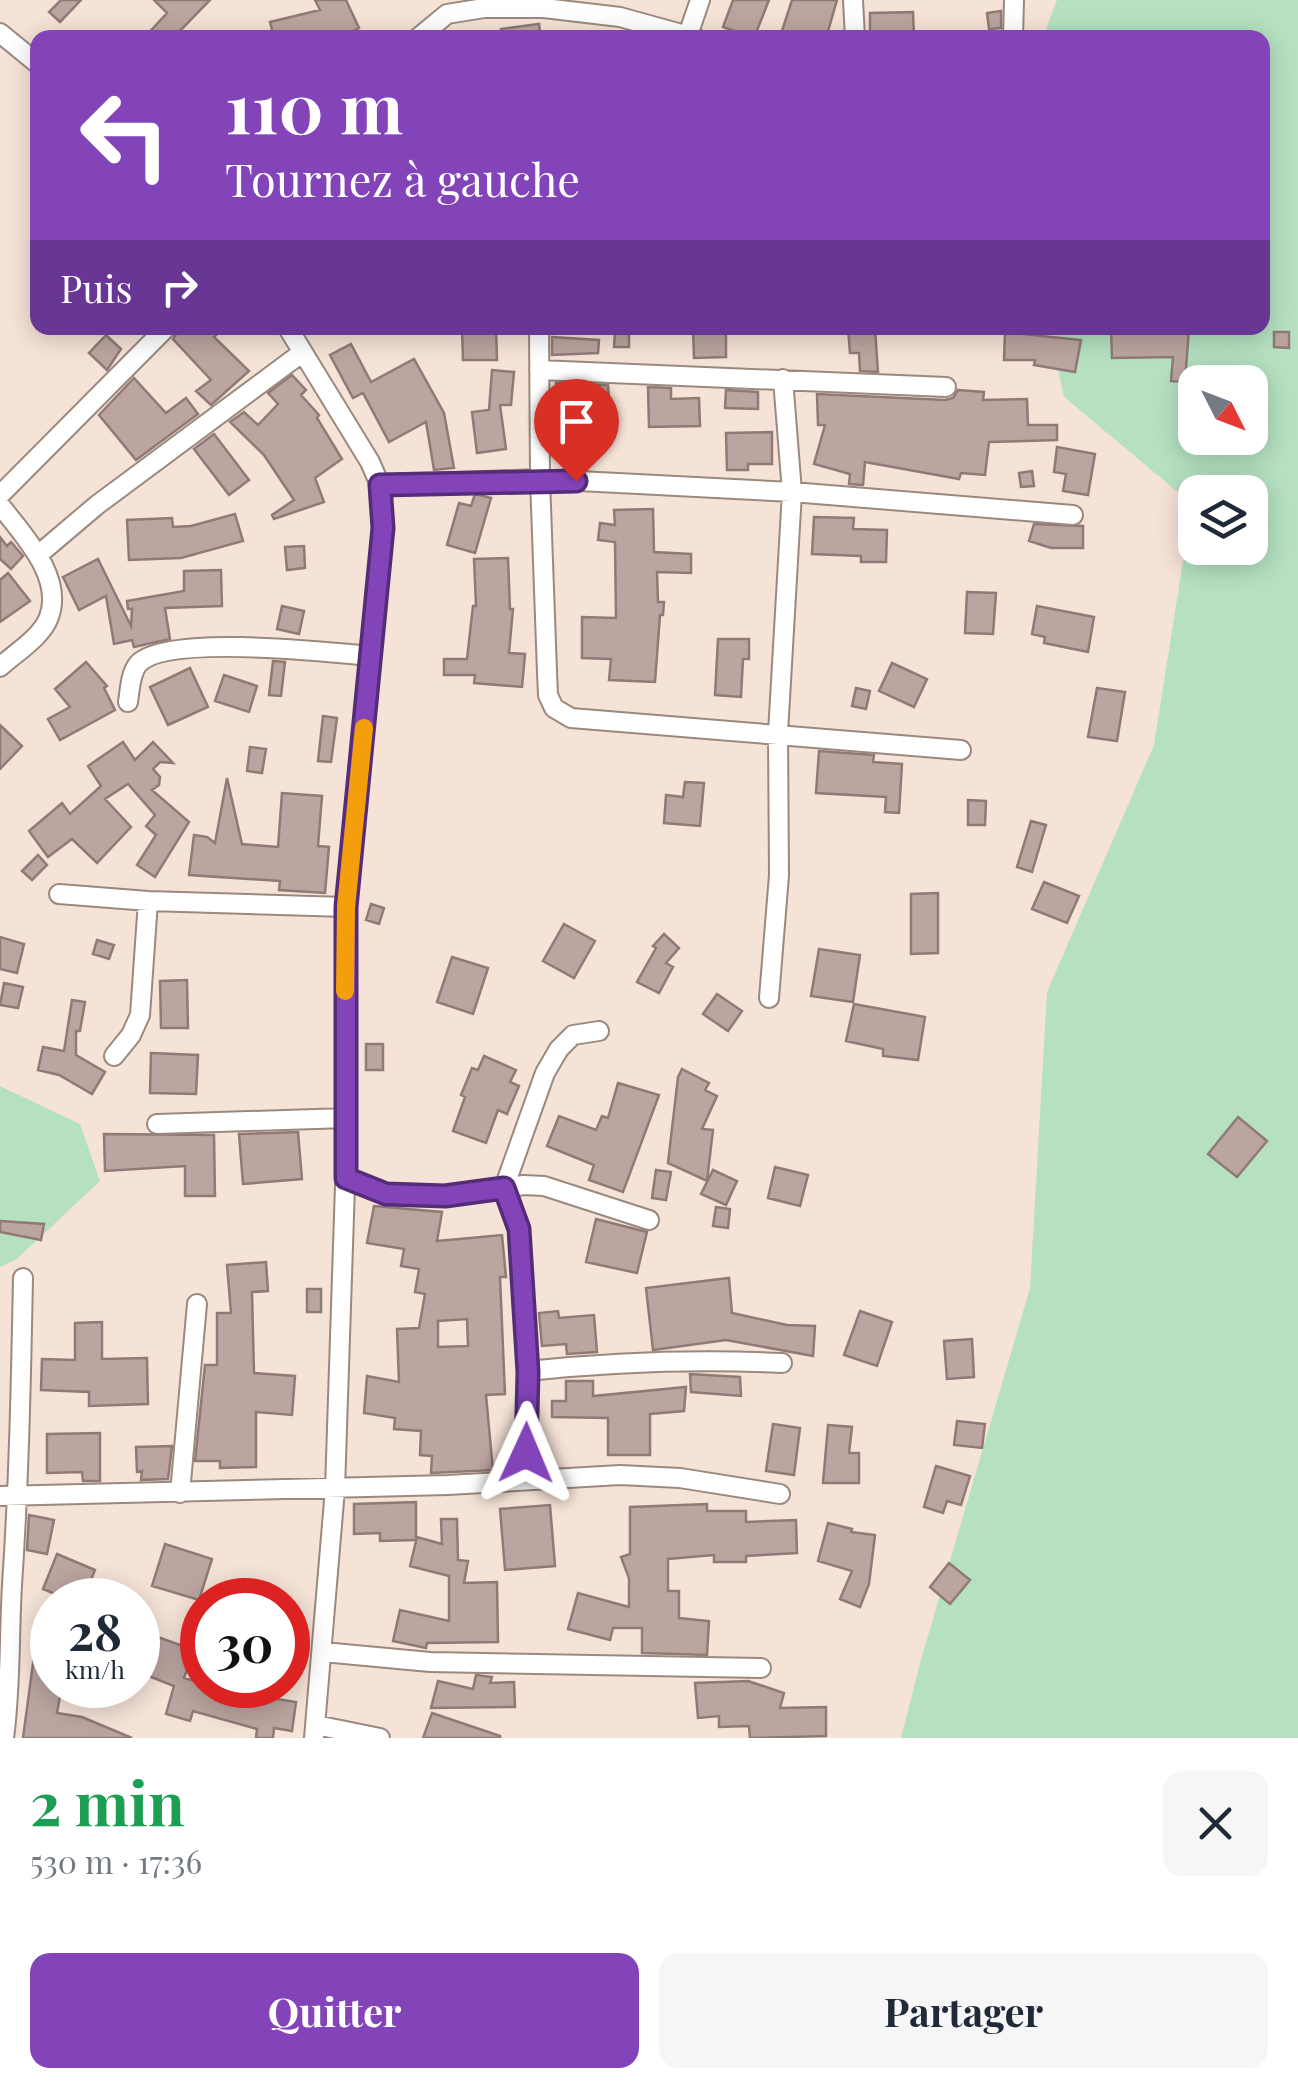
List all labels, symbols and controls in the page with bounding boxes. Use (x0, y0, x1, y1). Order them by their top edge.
text: 110 m (225, 58, 403, 152)
icon: left (60, 70, 190, 200)
text: Tournez à gauche (225, 148, 580, 208)
icon: right (152, 260, 207, 315)
text: Puis (60, 262, 132, 313)
north arrow (1178, 365, 1268, 455)
map controls (1178, 365, 1268, 565)
pin (534, 379, 619, 482)
icon: arrive (549, 394, 604, 449)
button: layers (1178, 475, 1268, 565)
position arrow (474, 1401, 578, 1505)
speed limit sign: 30 (180, 1578, 310, 1708)
text: 28 (68, 1597, 122, 1664)
text: km/h (65, 1652, 125, 1685)
text: 2 min (30, 1761, 185, 1841)
button: close (1163, 1771, 1268, 1876)
text: 530 m · 17:36 (30, 1839, 202, 1882)
button: Quitter (30, 1953, 639, 2068)
button: Partager (659, 1953, 1268, 2068)

